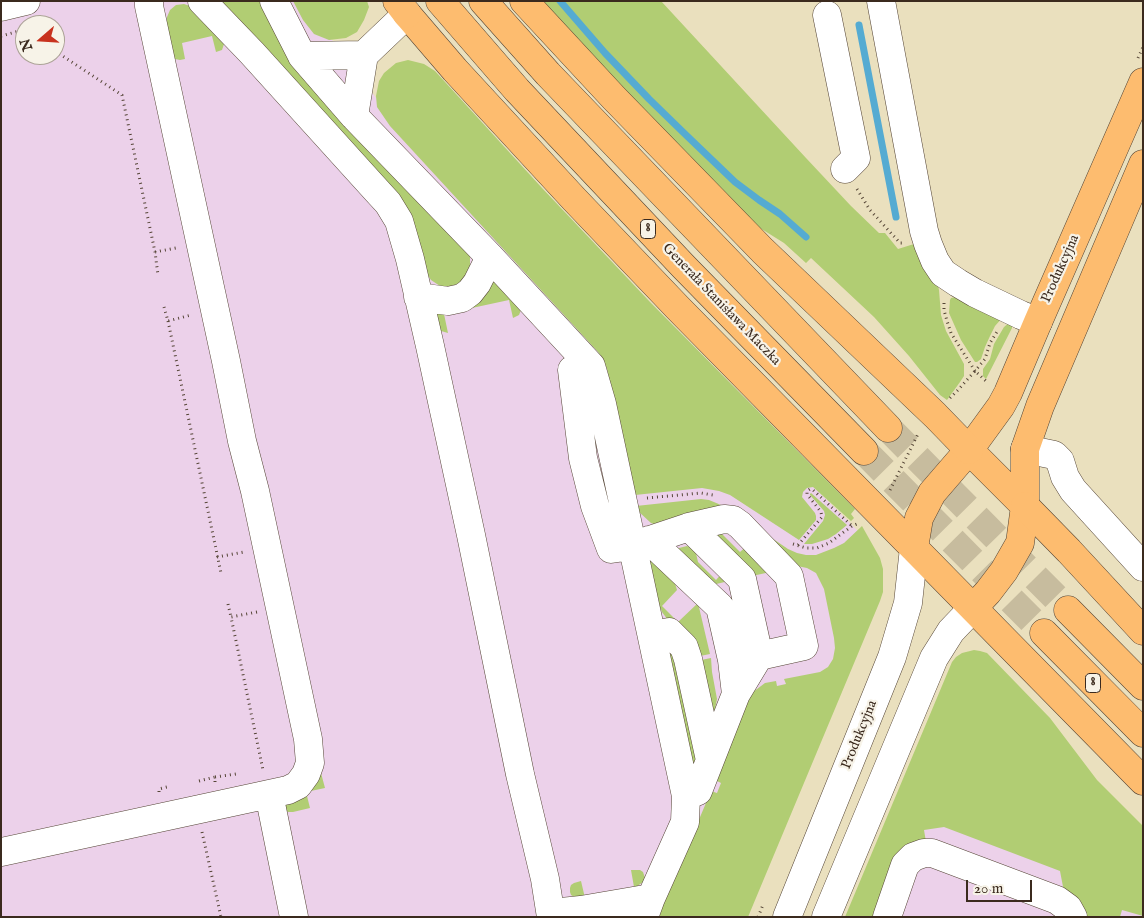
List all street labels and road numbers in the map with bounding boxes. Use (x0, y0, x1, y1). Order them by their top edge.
road number: 8 (640, 220, 656, 238)
street label: Produkcyjna (1039, 232, 1083, 306)
street label: Generała Stanisława Maczka (658, 241, 784, 369)
road number: 8 (1086, 674, 1100, 692)
street label: Produkcyjna (839, 698, 881, 772)

